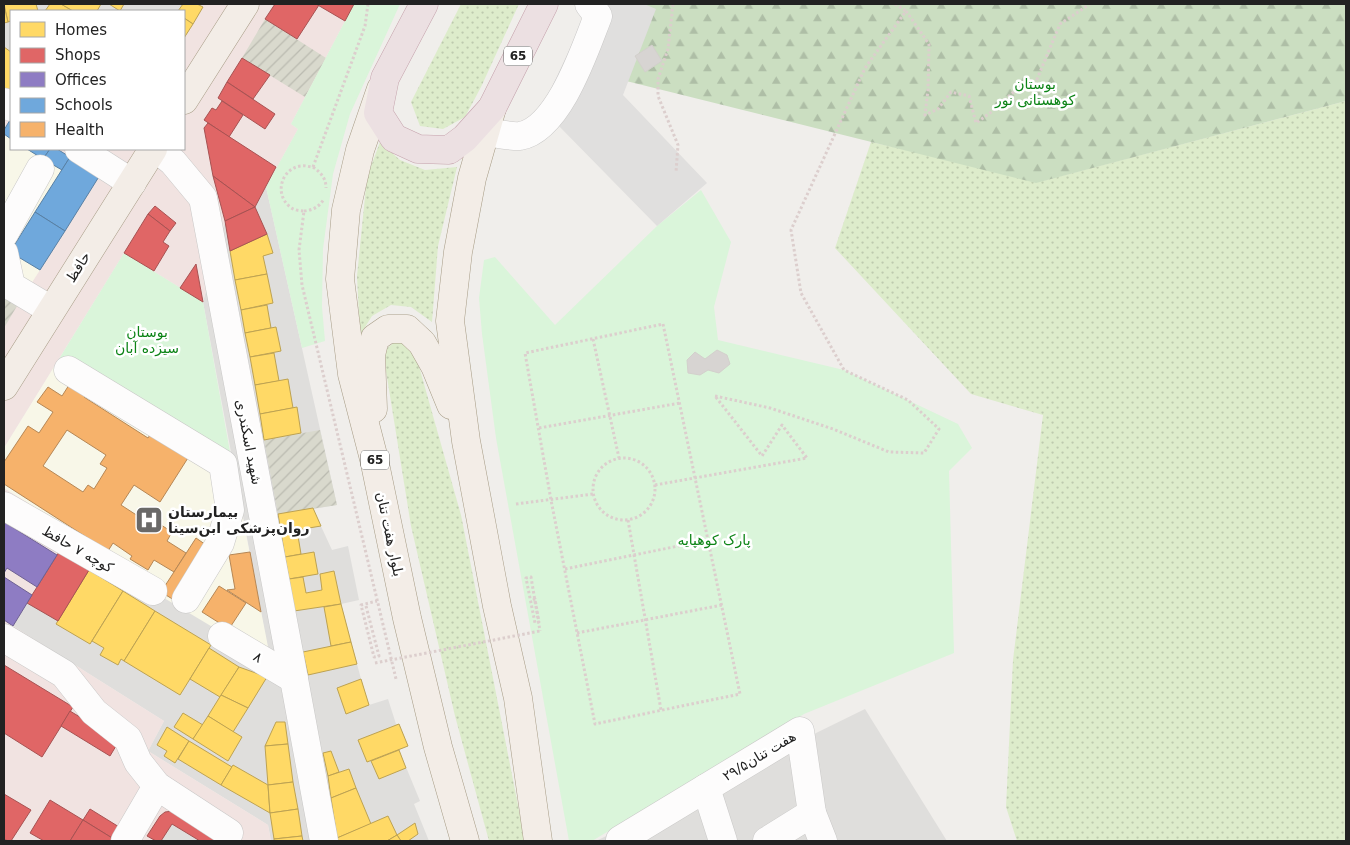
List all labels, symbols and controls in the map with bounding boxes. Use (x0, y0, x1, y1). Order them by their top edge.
legend (10, 10, 185, 150)
text: Homes (55, 21, 107, 39)
text: Shops (55, 46, 101, 64)
road number: 65 (504, 46, 532, 66)
text: Offices (55, 71, 107, 89)
park label: بوستان کوهستانی نور (994, 76, 1075, 109)
text: Schools (55, 96, 113, 114)
text: Health (55, 121, 104, 139)
street label: حافظ (62, 249, 94, 285)
park label: بوستان سیزده آبان (115, 324, 179, 357)
street label: شهید اسکندری (232, 398, 265, 486)
road number: 65 (361, 450, 389, 470)
street label: بلوار هفت تنان (372, 490, 407, 578)
place label: بیمارستان روان‌پزشکی ابن‌سینا (168, 504, 310, 537)
hospital icon: بیمارستان روان‌پزشکی ابن‌سینا (134, 505, 164, 535)
street label: کوچه ۷ حافظ (39, 522, 117, 577)
park label: پارک کوهپایه (677, 532, 751, 549)
street label: ۸ (251, 648, 266, 666)
street label: ۲۹/۵هفت تنان (719, 728, 799, 784)

